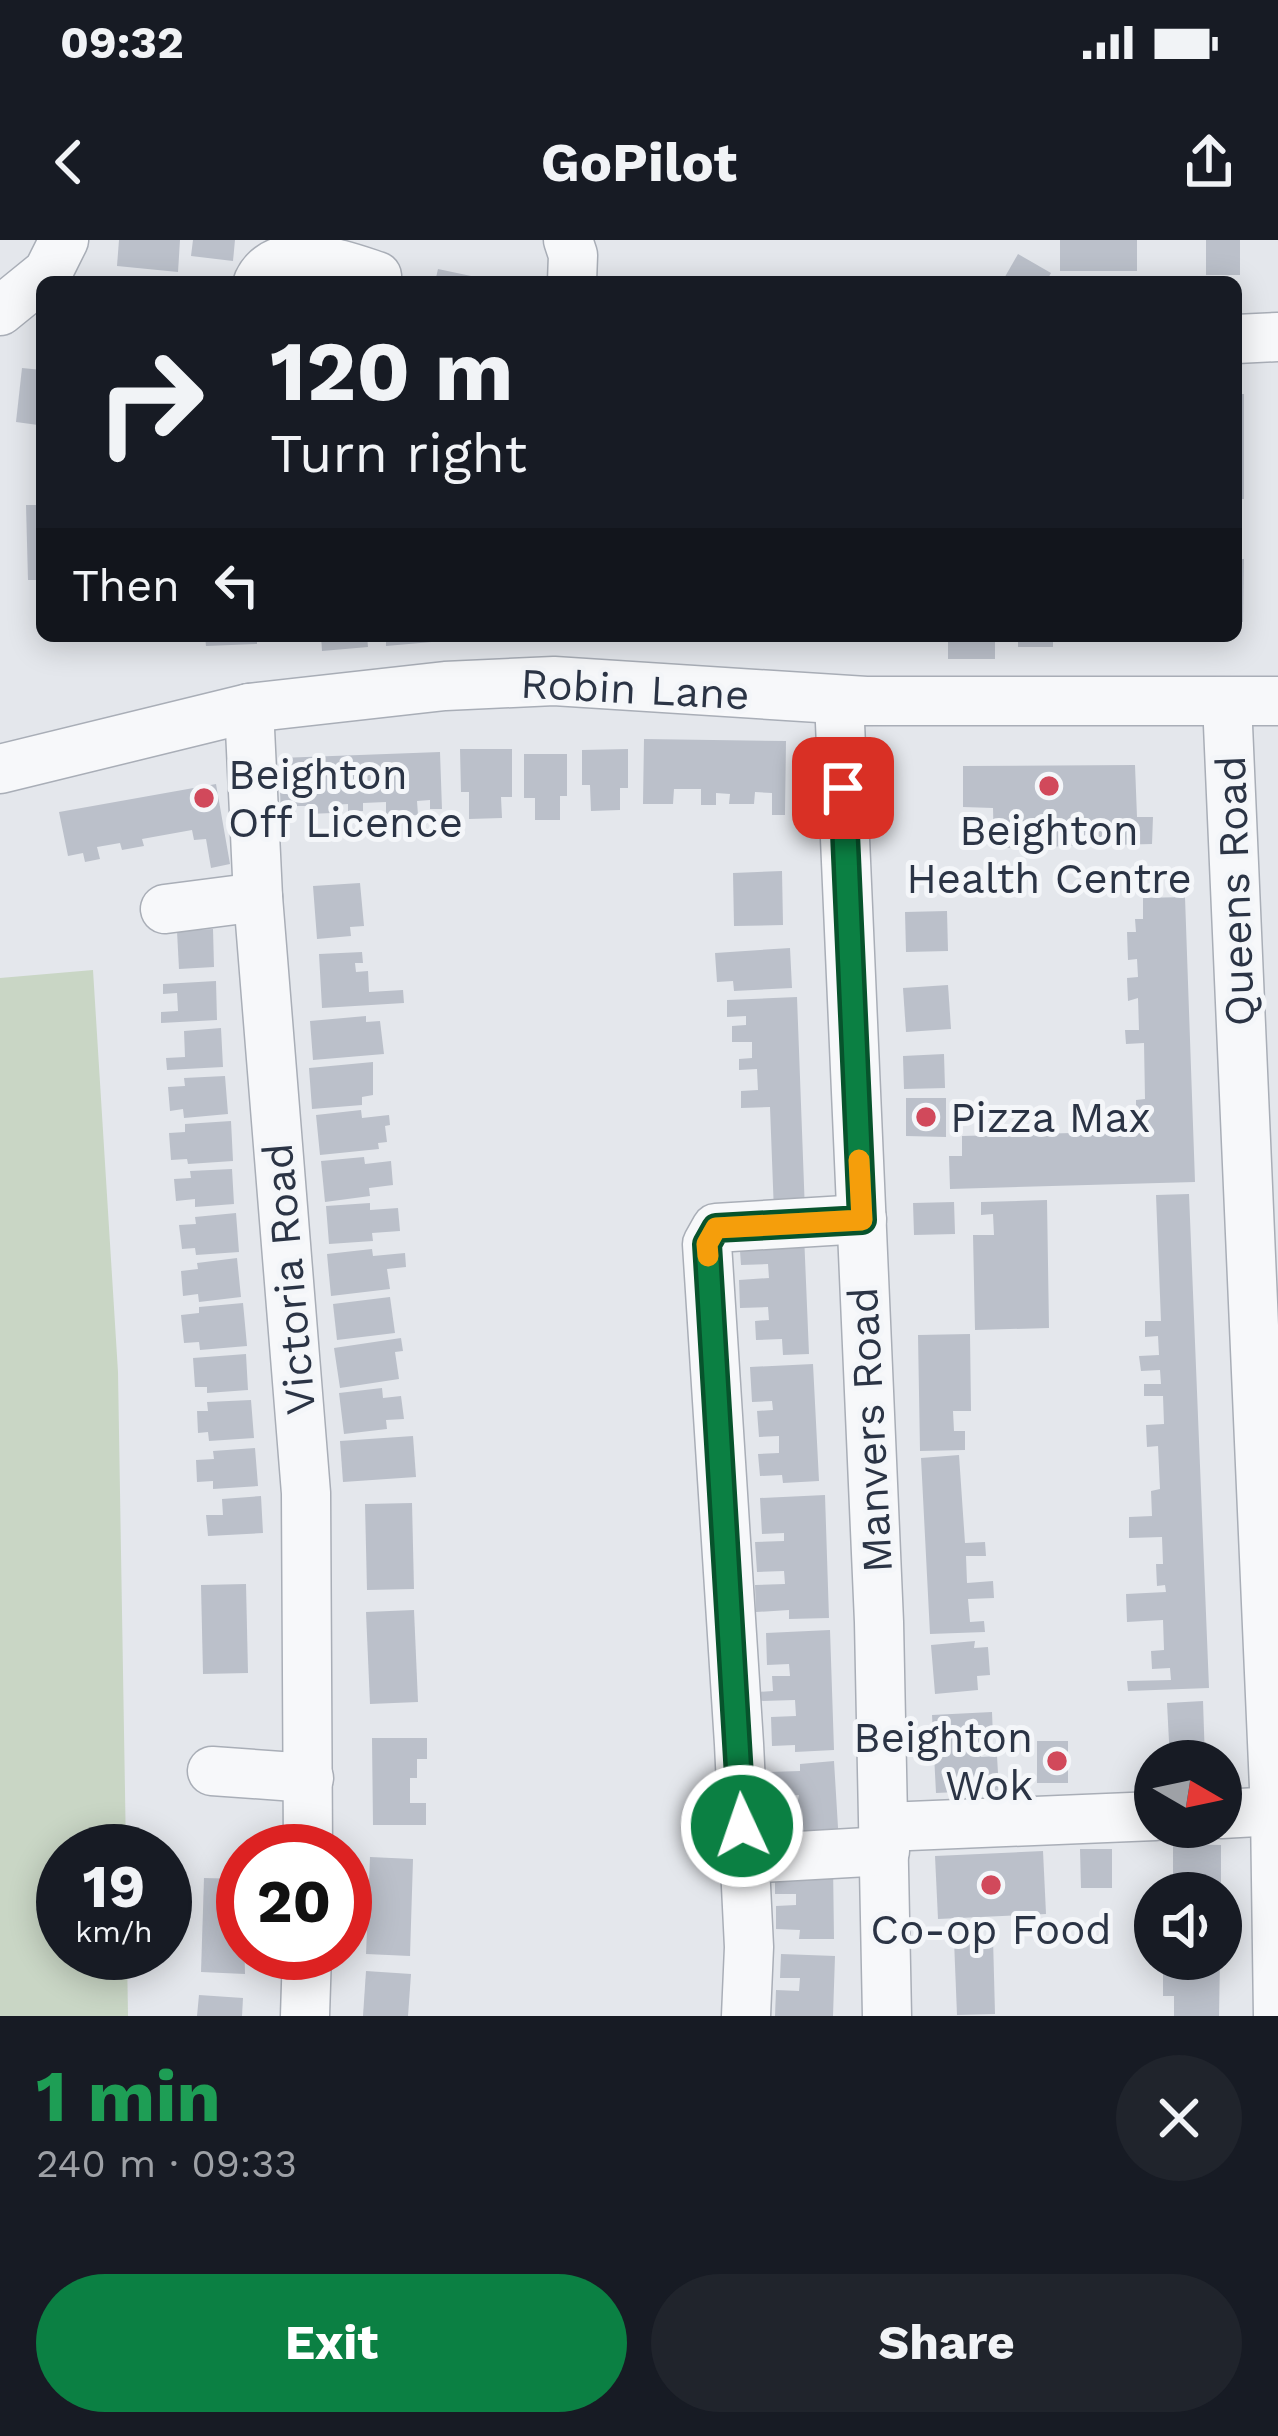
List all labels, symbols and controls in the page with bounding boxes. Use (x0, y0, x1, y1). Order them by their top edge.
text: 09:32 (60, 16, 184, 69)
icon: back (36, 129, 102, 195)
icon: share (1176, 129, 1242, 195)
text: GoPilot (541, 131, 737, 194)
text: 120 m (270, 322, 513, 420)
icon: right (72, 324, 228, 480)
text: Turn right (270, 422, 527, 485)
icon: left (204, 552, 270, 618)
text: Then (72, 559, 180, 612)
street label: Robin Lane (519, 659, 751, 719)
pin (792, 737, 894, 839)
place label: Beighton Off Licence (228, 750, 463, 847)
icon: arrive (810, 755, 876, 821)
street label: Queens Road (1206, 755, 1264, 1027)
marker: Beighton Health Centre (1036, 773, 1062, 799)
marker: Beighton Off Licence (191, 785, 217, 811)
place label: Beighton Health Centre (906, 806, 1192, 903)
place label: Pizza Max (950, 1093, 1151, 1142)
marker: Pizza Max (913, 1104, 939, 1130)
street label: Victoria Road (253, 1141, 325, 1417)
street label: Manvers Road (838, 1286, 902, 1574)
place label: Beighton Wok (853, 1713, 1033, 1810)
north arrow (1134, 1740, 1242, 1848)
map controls (1134, 1740, 1242, 1980)
marker: Beighton Wok (1044, 1748, 1070, 1774)
position arrow (679, 1763, 805, 1889)
speed limit sign: 20 (216, 1824, 372, 1980)
text: 19 (83, 1851, 145, 1922)
marker: Co-op Food (978, 1872, 1004, 1898)
button: sound (1134, 1872, 1242, 1980)
place label: Co-op Food (870, 1905, 1112, 1954)
text: km/h (75, 1914, 153, 1949)
text: 1 min (36, 2054, 221, 2138)
button: close (1116, 2055, 1242, 2181)
text: 240 m · 09:33 (36, 2141, 297, 2186)
button: Exit (36, 2274, 627, 2412)
button: Share (651, 2274, 1242, 2412)

